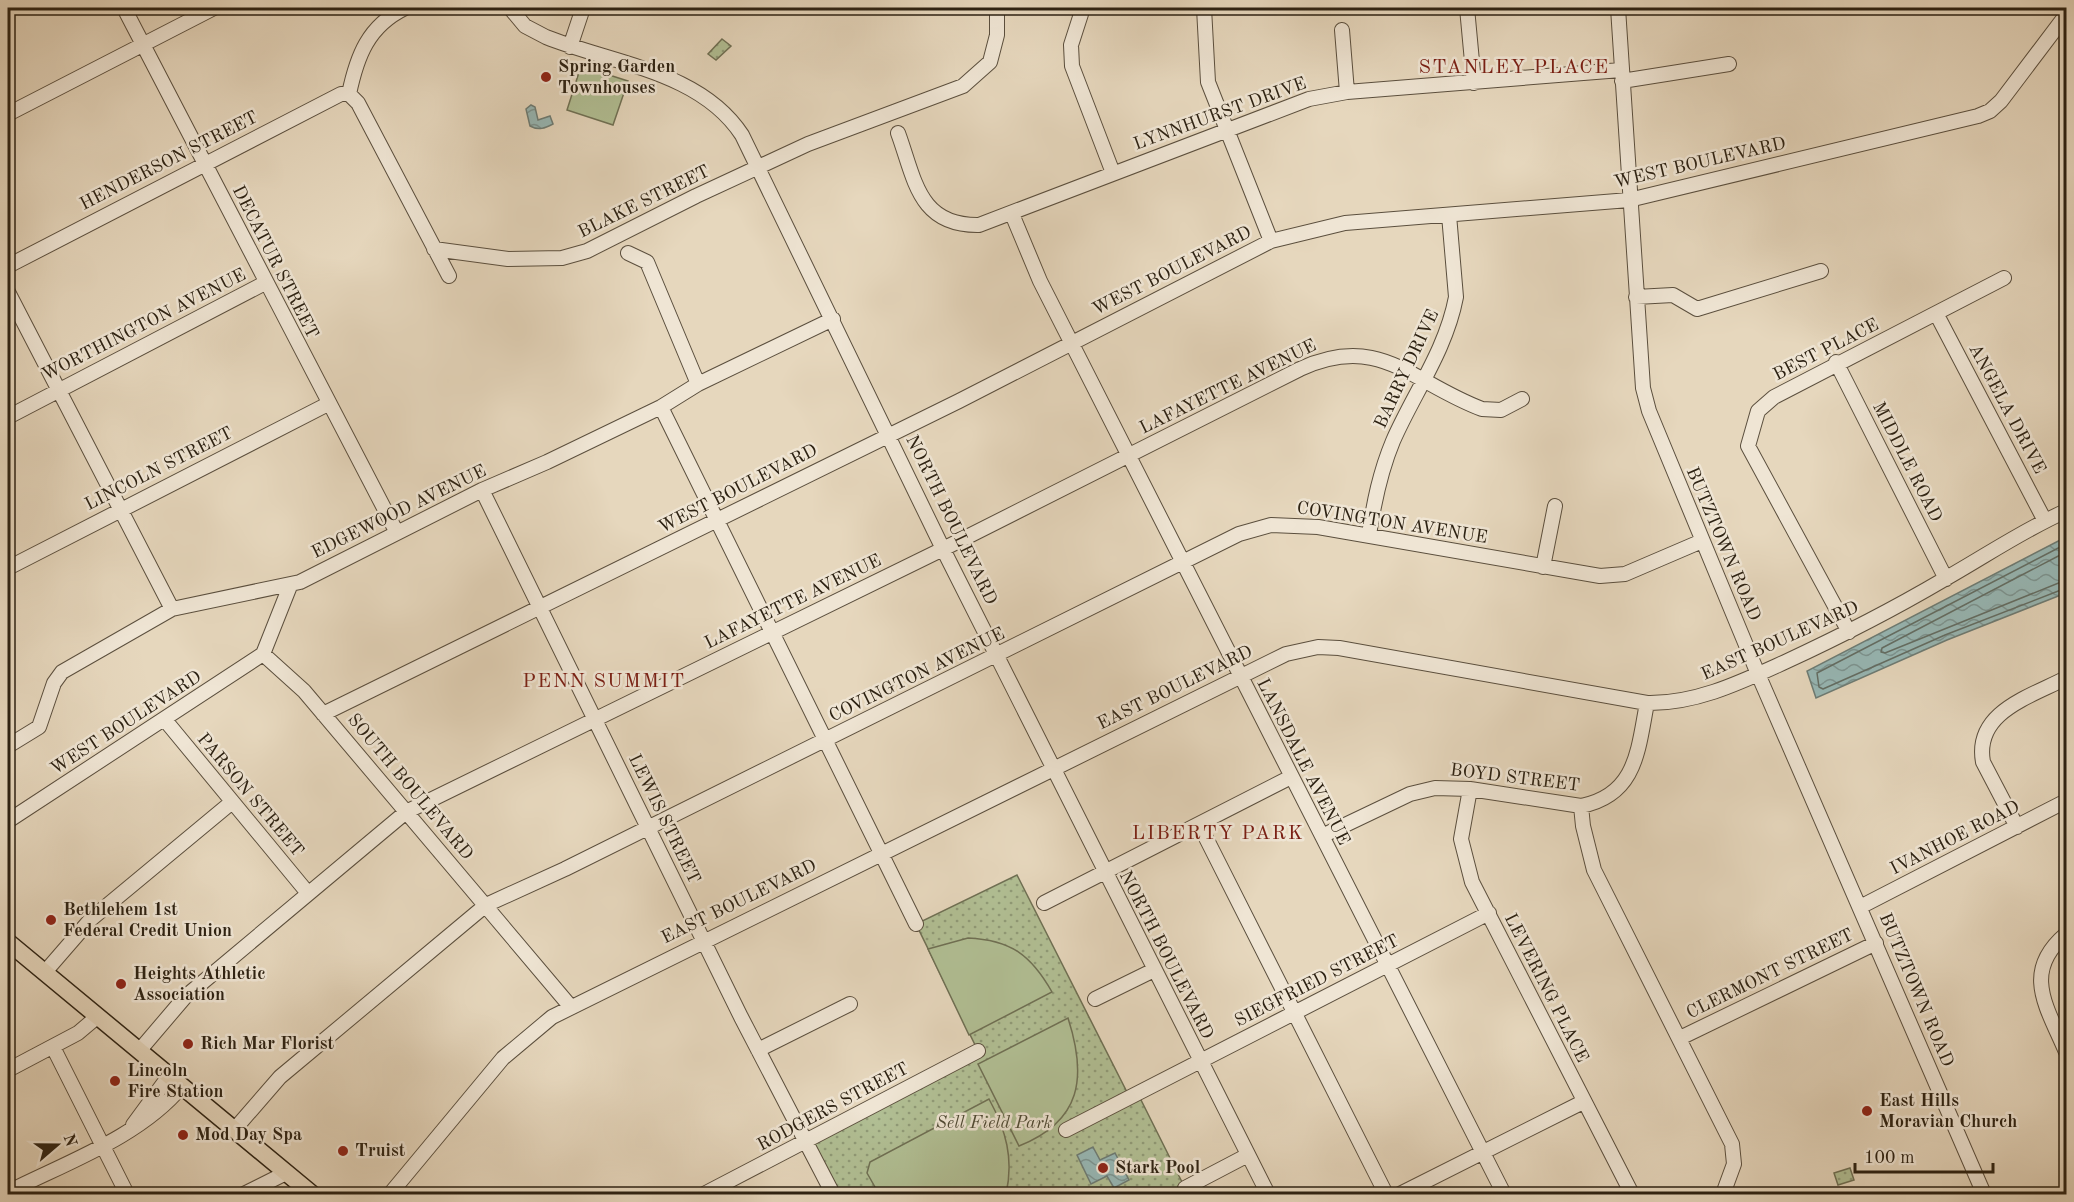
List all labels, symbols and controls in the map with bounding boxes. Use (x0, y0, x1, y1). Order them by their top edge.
place label: Spring Garden Townhouses (558, 58, 675, 97)
district label: STANLEY PLACE (1418, 58, 1610, 78)
marker: Spring Garden Townhouses (539, 70, 553, 84)
street label: LYNNHURST DRIVE (1131, 74, 1309, 154)
street label: HENDERSON STREET (77, 108, 261, 214)
street label: WEST BOULEVARD (1612, 134, 1788, 192)
street label: BLAKE STREET (575, 162, 713, 242)
street label: DECATUR STREET (229, 183, 321, 341)
street label: WEST BOULEVARD (1090, 223, 1254, 319)
street label: WORTHINGTON AVENUE (39, 266, 249, 384)
street label: BARRY DRIVE (1372, 307, 1442, 431)
street label: BEST PLACE (1770, 316, 1882, 384)
street label: LAFAYETTE AVENUE (1137, 336, 1319, 438)
street label: ANGELA DRIVE (1965, 341, 2049, 477)
street label: MIDDLE ROAD (1869, 399, 1945, 525)
street label: LINCOLN STREET (82, 424, 236, 514)
street label: NORTH BOULEVARD (902, 432, 1000, 608)
street label: WEST BOULEVARD (656, 441, 820, 537)
street label: EDGEWOOD AVENUE (309, 462, 489, 562)
street label: BUTZTOWN ROAD (1682, 465, 1764, 623)
street label: COVINGTON AVENUE (1295, 499, 1489, 547)
street label: LAFAYETTE AVENUE (702, 551, 884, 653)
street label: EAST BOULEVARD (1699, 598, 1861, 684)
street label: COVINGTON AVENUE (826, 625, 1008, 725)
street label: EAST BOULEVARD (1095, 643, 1255, 733)
street label: WEST BOULEVARD (47, 668, 205, 778)
district label: PENN SUMMIT (522, 672, 686, 692)
street label: LANSDALE AVENUE (1253, 676, 1353, 848)
street label: SOUTH BOULEVARD (344, 711, 476, 863)
street label: PARSON STREET (193, 730, 307, 860)
street label: LEWIS STREET (625, 751, 703, 887)
street label: BOYD STREET (1449, 761, 1581, 795)
street label: IVANHOE ROAD (1887, 798, 2023, 878)
district label: LIBERTY PARK (1132, 824, 1304, 844)
street label: EAST BOULEVARD (659, 857, 819, 947)
street label: NORTH BOULEVARD (1116, 868, 1216, 1042)
place label: Bethlehem 1st Federal Credit Union (63, 901, 232, 940)
street label: LEVERING PLACE (1501, 911, 1591, 1065)
street label: BUTZTOWN ROAD (1875, 911, 1957, 1069)
marker: Bethlehem 1st Federal Credit Union (44, 913, 58, 927)
street label: CLERMONT STREET (1684, 926, 1856, 1022)
street label: SIEGFRIED STREET (1232, 932, 1402, 1030)
place label: Heights Athletic Association (133, 965, 266, 1004)
marker: Heights Athletic Association (114, 977, 128, 991)
place label: Rich Mar Florist (200, 1035, 335, 1053)
marker: Rich Mar Florist (181, 1037, 195, 1051)
street label: RODGERS STREET (754, 1059, 912, 1155)
place label: Lincoln Fire Station (127, 1062, 224, 1101)
marker: Lincoln Fire Station (108, 1074, 122, 1088)
place label: East Hills Moravian Church (1879, 1092, 2017, 1131)
marker: East Hills Moravian Church (1860, 1104, 1874, 1118)
park label: Sell Field Park (936, 1114, 1052, 1132)
north arrow (27, 1115, 87, 1175)
place label: Mod Day Spa (195, 1126, 302, 1144)
marker: Mod Day Spa (176, 1128, 190, 1142)
text: N (60, 1132, 79, 1150)
scale bar (1855, 1136, 1993, 1174)
place label: Truist (355, 1142, 406, 1160)
marker: Truist (336, 1144, 350, 1158)
text: 100 m (1864, 1149, 1915, 1167)
place label: Stark Pool (1115, 1159, 1201, 1177)
marker: Stark Pool (1096, 1161, 1110, 1175)

